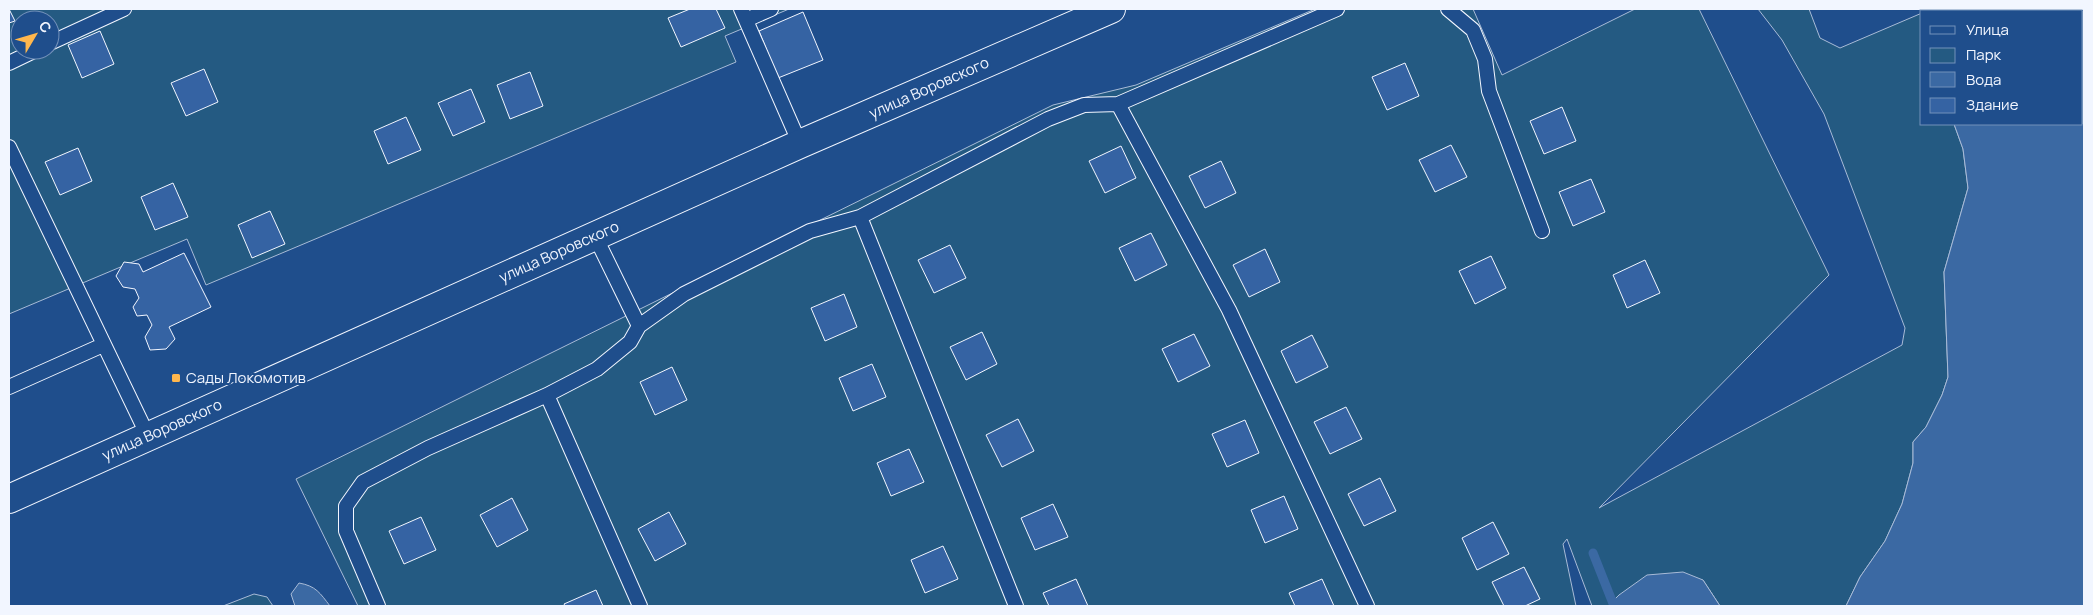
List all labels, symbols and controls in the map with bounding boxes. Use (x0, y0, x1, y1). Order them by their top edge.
north arrow (10, 10, 60, 60)
legend (1920, 10, 2083, 125)
text: С (35, 17, 56, 37)
text: Улица (1966, 19, 2009, 40)
text: Парк (1966, 44, 2002, 65)
street label: улица Воровского (865, 52, 992, 123)
text: Вода (1966, 69, 2001, 90)
text: Здание (1966, 94, 2019, 115)
street label: улица Воровского (495, 216, 622, 287)
place label: Сады Локомотив (186, 367, 306, 388)
marker: Сады Локомотив (170, 372, 182, 384)
street label: улица Воровского (98, 394, 225, 465)

